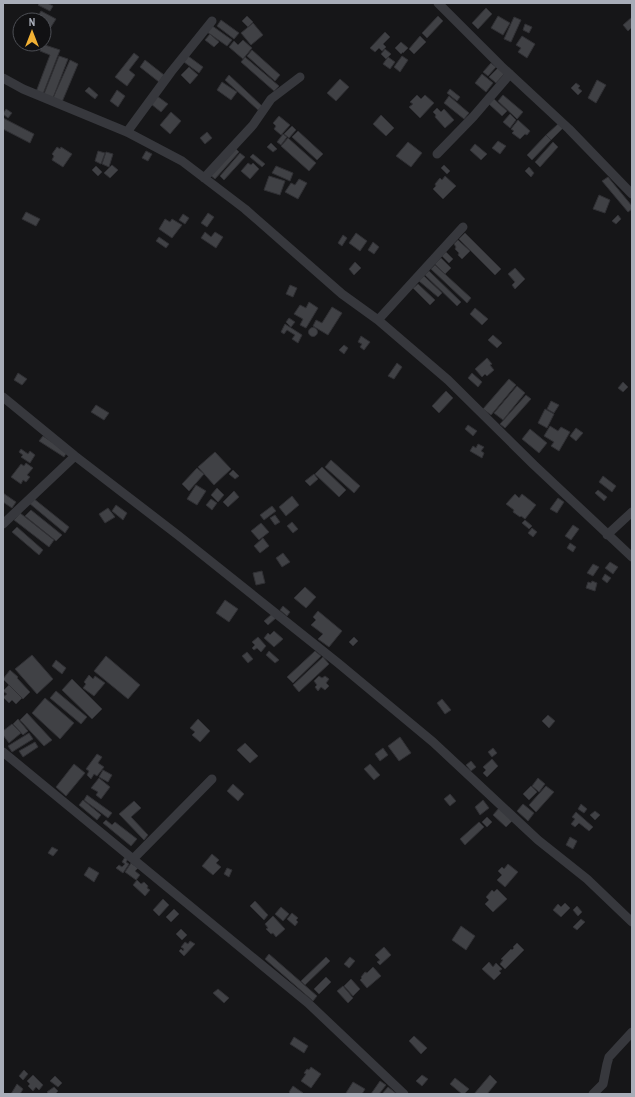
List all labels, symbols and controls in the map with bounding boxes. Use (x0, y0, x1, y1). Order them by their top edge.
north arrow (12, 12, 52, 52)
text: N (29, 15, 35, 29)

